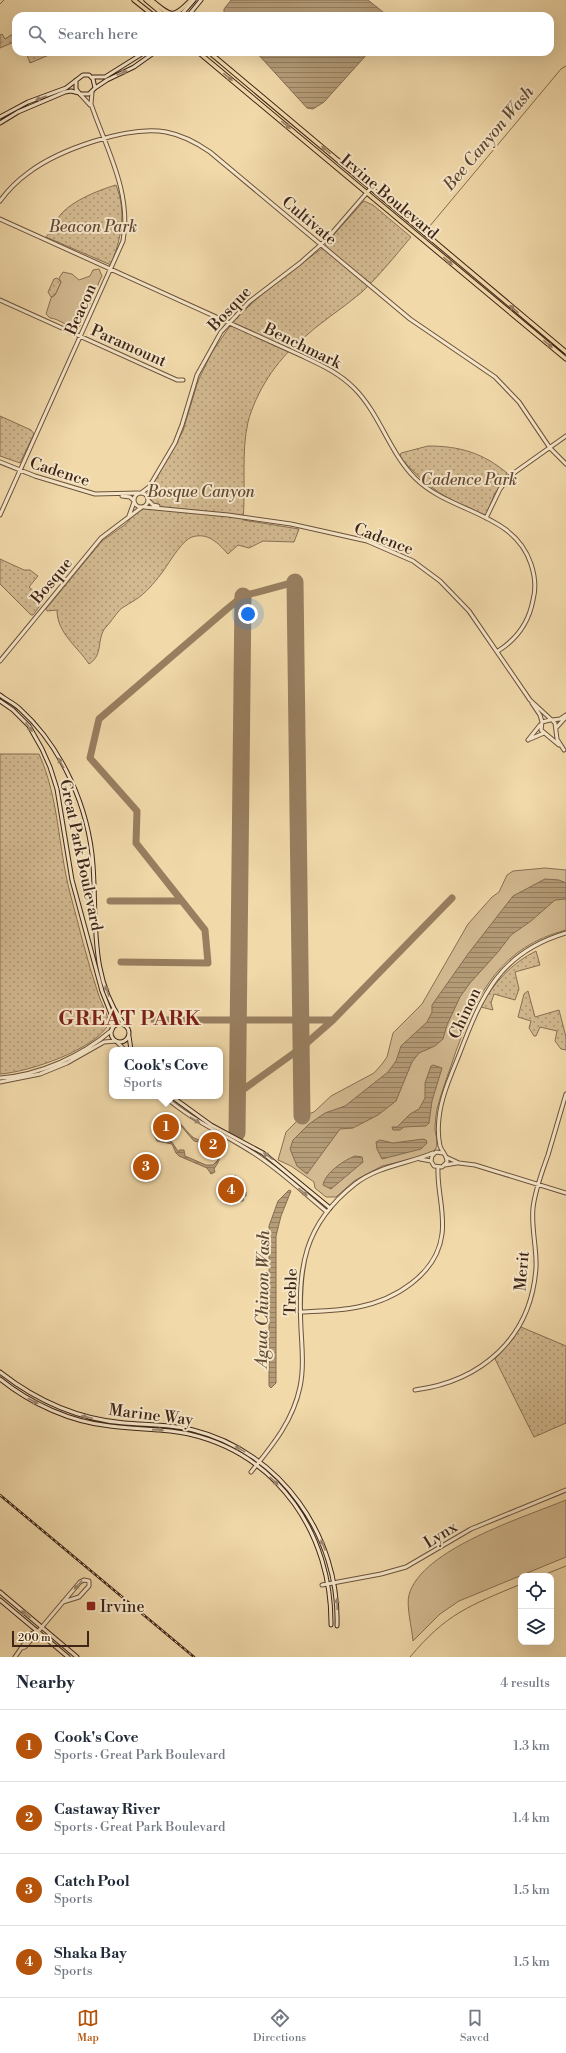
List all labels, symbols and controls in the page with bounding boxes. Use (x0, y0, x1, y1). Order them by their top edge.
search box (12, 12, 554, 56)
icon: search (26, 23, 48, 45)
text: Search here (58, 25, 138, 44)
one-way arrow (117, 70, 128, 76)
one-way arrow (223, 72, 233, 81)
water label: Bee Canyon Wash (438, 81, 539, 196)
one-way arrow (35, 95, 47, 101)
one-way arrow (281, 120, 292, 129)
one-way arrow (321, 146, 331, 155)
street label: Irvine Boulevard (336, 150, 442, 244)
street label: Cultivate (278, 192, 341, 249)
park label: Beacon Park (48, 217, 137, 237)
one-way arrow (443, 256, 453, 265)
street label: Beacon (60, 280, 101, 339)
street label: Bosque (203, 282, 256, 336)
one-way arrow (509, 305, 520, 314)
street label: Benchmark (260, 318, 346, 374)
street label: Paramount (88, 320, 170, 372)
one-way arrow (542, 339, 553, 348)
street label: Cadence (27, 453, 92, 491)
park label: Cadence Park (421, 470, 517, 490)
park label: Bosque Canyon (146, 482, 256, 502)
street label: Cadence (351, 518, 416, 559)
street label: Bosque (26, 553, 77, 609)
your location (238, 604, 258, 624)
one-way arrow (24, 722, 33, 733)
one-way arrow (58, 757, 65, 769)
street label: Great Park Boulevard (55, 778, 107, 933)
street label: Chinon (444, 984, 486, 1042)
one-way arrow (104, 985, 110, 997)
district label: GREAT PARK (58, 1007, 202, 1032)
popup (109, 1047, 223, 1099)
text: Cook's Cove (124, 1056, 208, 1075)
text: Sports (124, 1075, 162, 1091)
pin: 1 (153, 1112, 179, 1142)
one-way arrow (190, 1116, 200, 1124)
pin: 2 (200, 1130, 226, 1160)
pin: 3 (133, 1152, 159, 1182)
one-way arrow (262, 1152, 273, 1161)
pin: 4 (218, 1175, 244, 1205)
one-way arrow (298, 1187, 308, 1196)
water label: Agua Chinon Wash (251, 1229, 275, 1370)
street label: Merit (510, 1250, 534, 1292)
street label: Treble (280, 1268, 302, 1316)
one-way arrow (27, 1397, 38, 1404)
street label: Marine Way (108, 1400, 194, 1430)
one-way arrow (80, 1413, 93, 1419)
one-way arrow (152, 1426, 164, 1433)
one-way arrow (234, 1445, 246, 1452)
one-way arrow (269, 1476, 279, 1486)
street label: Lynx (420, 1516, 462, 1553)
one-way arrow (320, 1540, 326, 1551)
map controls (518, 1573, 554, 1645)
button: locate (518, 1573, 554, 1609)
one-way arrow (73, 1580, 83, 1590)
place label: Irvine (100, 1597, 144, 1617)
one-way arrow (333, 1598, 340, 1610)
marker: Irvine (85, 1600, 97, 1612)
button: layers (518, 1609, 554, 1645)
one-way arrow (21, 1610, 32, 1618)
scale bar (12, 1629, 89, 1648)
text: 200 m (18, 1631, 51, 1645)
text: Nearby (16, 1672, 75, 1694)
text: 4 results (500, 1675, 550, 1691)
text: Cook's Cove (54, 1728, 139, 1747)
text: 1 (26, 1738, 32, 1754)
text: 1.3 km (513, 1738, 550, 1754)
text: Sports · Great Park Boulevard (54, 1747, 225, 1763)
text: Castaway River (54, 1800, 160, 1819)
text: 2 (25, 1810, 33, 1826)
text: 1.4 km (513, 1810, 550, 1826)
text: Sports · Great Park Boulevard (54, 1819, 225, 1835)
text: Catch Pool (54, 1872, 130, 1891)
text: 3 (25, 1882, 33, 1898)
text: 1.5 km (513, 1882, 550, 1898)
text: Sports (54, 1891, 93, 1907)
text: Shaka Bay (54, 1944, 127, 1963)
text: 4 (25, 1954, 33, 1970)
text: 1.5 km (513, 1954, 550, 1970)
text: Sports (54, 1963, 93, 1979)
tab: Map (77, 2007, 99, 2045)
tab: Directions (253, 2007, 306, 2045)
tab: Saved (460, 2007, 489, 2045)

